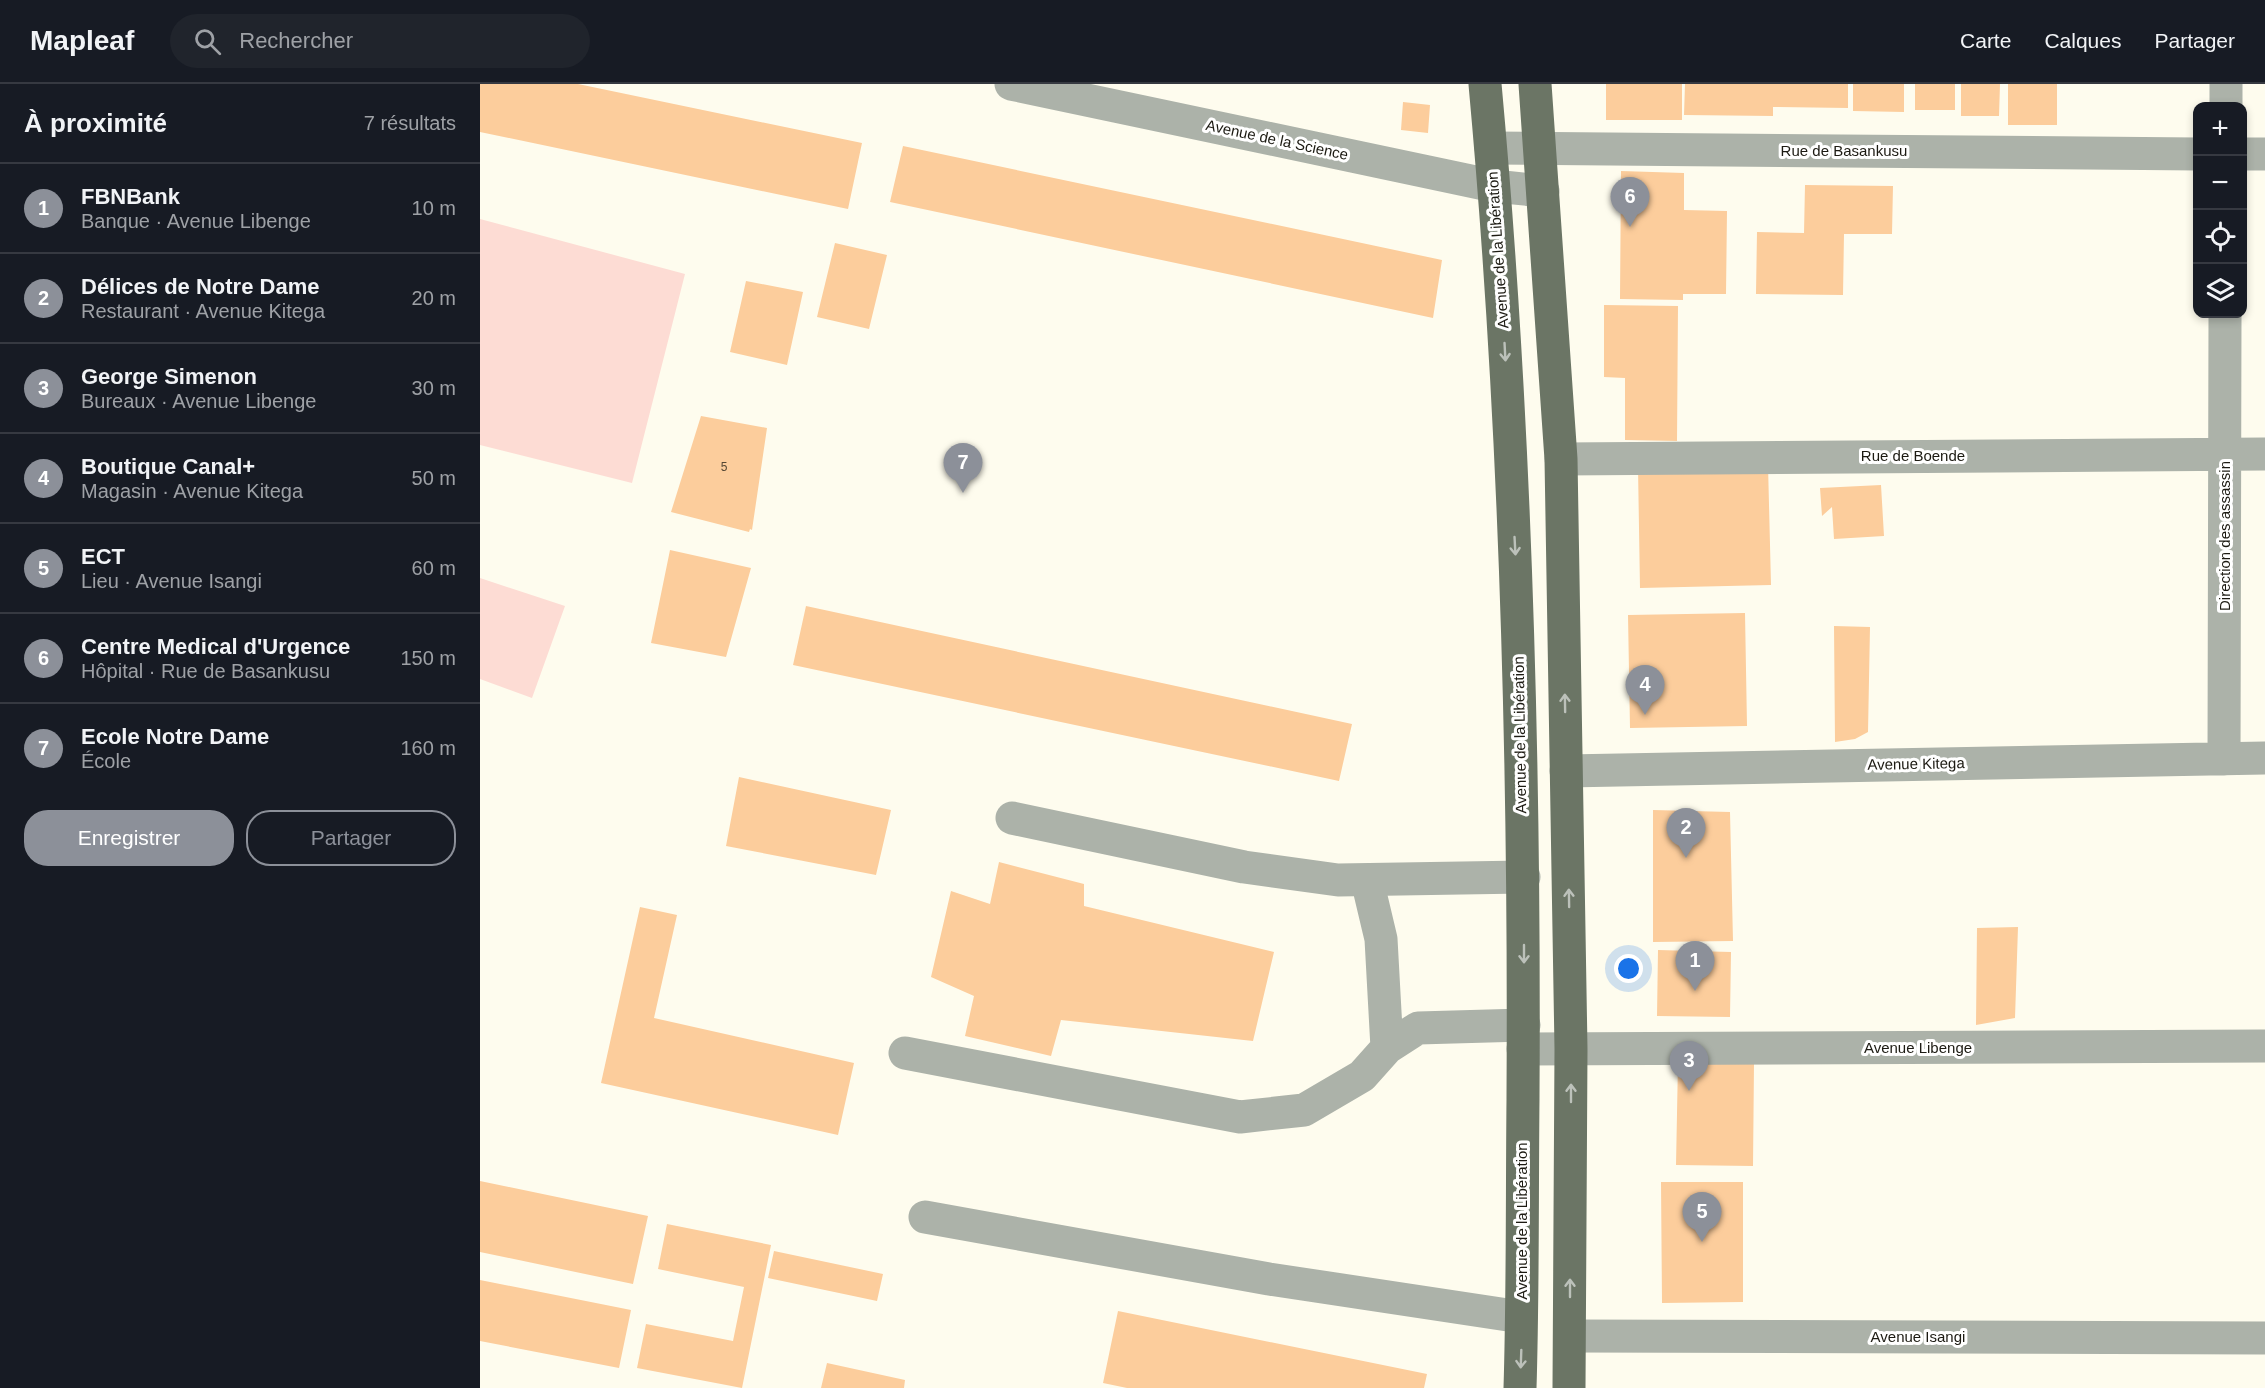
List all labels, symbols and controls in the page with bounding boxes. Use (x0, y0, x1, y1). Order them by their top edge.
search box (170, 14, 590, 68)
text: Mapleaf (30, 25, 134, 56)
icon: search (191, 25, 224, 58)
text: Rechercher (239, 28, 353, 53)
text: Carte (1960, 29, 2011, 52)
text: Calques (2044, 29, 2121, 52)
text: Partager (2154, 29, 2235, 52)
map controls (2193, 102, 2247, 318)
button: + (2193, 102, 2247, 156)
text: À proximité (24, 108, 167, 138)
text: 7 résultats (364, 112, 456, 134)
street label: Avenue de la Science (1204, 116, 1350, 163)
street label: Rue de Basankusu (1781, 142, 1907, 159)
button: − (2193, 156, 2247, 210)
street label: Avenue de la Libération (1484, 171, 1511, 329)
pin: 6 (1610, 178, 1650, 227)
text: FBNBank (81, 184, 180, 209)
text: 1 (38, 197, 49, 219)
text: 10 m (412, 197, 456, 219)
text: Banque · Avenue Libenge (81, 210, 311, 232)
button: locate (2193, 210, 2247, 264)
button: layers (2193, 264, 2247, 318)
text: Délices de Notre Dame (81, 274, 319, 299)
text: 2 (38, 287, 49, 309)
text: 20 m (412, 287, 456, 309)
text: Restaurant · Avenue Kitega (81, 300, 325, 322)
one-way arrow (1500, 341, 1511, 361)
text: George Simenon (81, 364, 257, 389)
text: 3 (38, 377, 49, 399)
text: 30 m (412, 377, 456, 399)
text: Bureaux · Avenue Libenge (81, 390, 316, 412)
pin: 7 (944, 444, 982, 493)
street label: Rue de Boende (1861, 447, 1965, 464)
text: Boutique Canal+ (81, 454, 255, 479)
house number: 5 (721, 460, 728, 474)
street label: Direction des assassin (2216, 461, 2233, 611)
text: 4 (38, 467, 49, 489)
text: 50 m (412, 467, 456, 489)
text: Magasin · Avenue Kitega (81, 480, 303, 502)
one-way arrow (1509, 536, 1520, 556)
text: ECT (81, 544, 125, 569)
text: 5 (38, 557, 49, 579)
text: 60 m (412, 557, 456, 579)
text: Lieu · Avenue Isangi (81, 570, 262, 592)
text: Centre Medical d'Urgence (81, 634, 350, 659)
text: 6 (38, 647, 49, 669)
text: 150 m (400, 647, 456, 669)
street label: Avenue de la Libération (1510, 656, 1529, 814)
text: Hôpital · Rue de Basankusu (81, 660, 330, 682)
pin: 4 (1626, 666, 1664, 715)
one-way arrow (1559, 693, 1571, 713)
text: Ecole Notre Dame (81, 724, 269, 749)
text: 7 (38, 737, 49, 759)
text: 160 m (400, 737, 456, 759)
text: École (81, 750, 131, 772)
street label: Avenue Kitega (1867, 754, 1965, 773)
pin: 2 (1666, 808, 1706, 858)
button: Enregistrer (24, 810, 234, 866)
button: Partager (246, 810, 456, 866)
one-way arrow (1563, 888, 1574, 908)
pin: 1 (1676, 942, 1714, 991)
one-way arrow (1518, 944, 1530, 964)
your location (1614, 954, 1643, 983)
street label: Avenue Libenge (1864, 1039, 1972, 1056)
pin: 3 (1670, 1042, 1708, 1091)
one-way arrow (1565, 1083, 1577, 1103)
street label: Avenue de la Libération (1513, 1142, 1530, 1300)
pin: 5 (1682, 1192, 1722, 1242)
one-way arrow (1564, 1278, 1576, 1298)
street label: Avenue Isangi (1871, 1328, 1965, 1345)
one-way arrow (1515, 1349, 1527, 1369)

